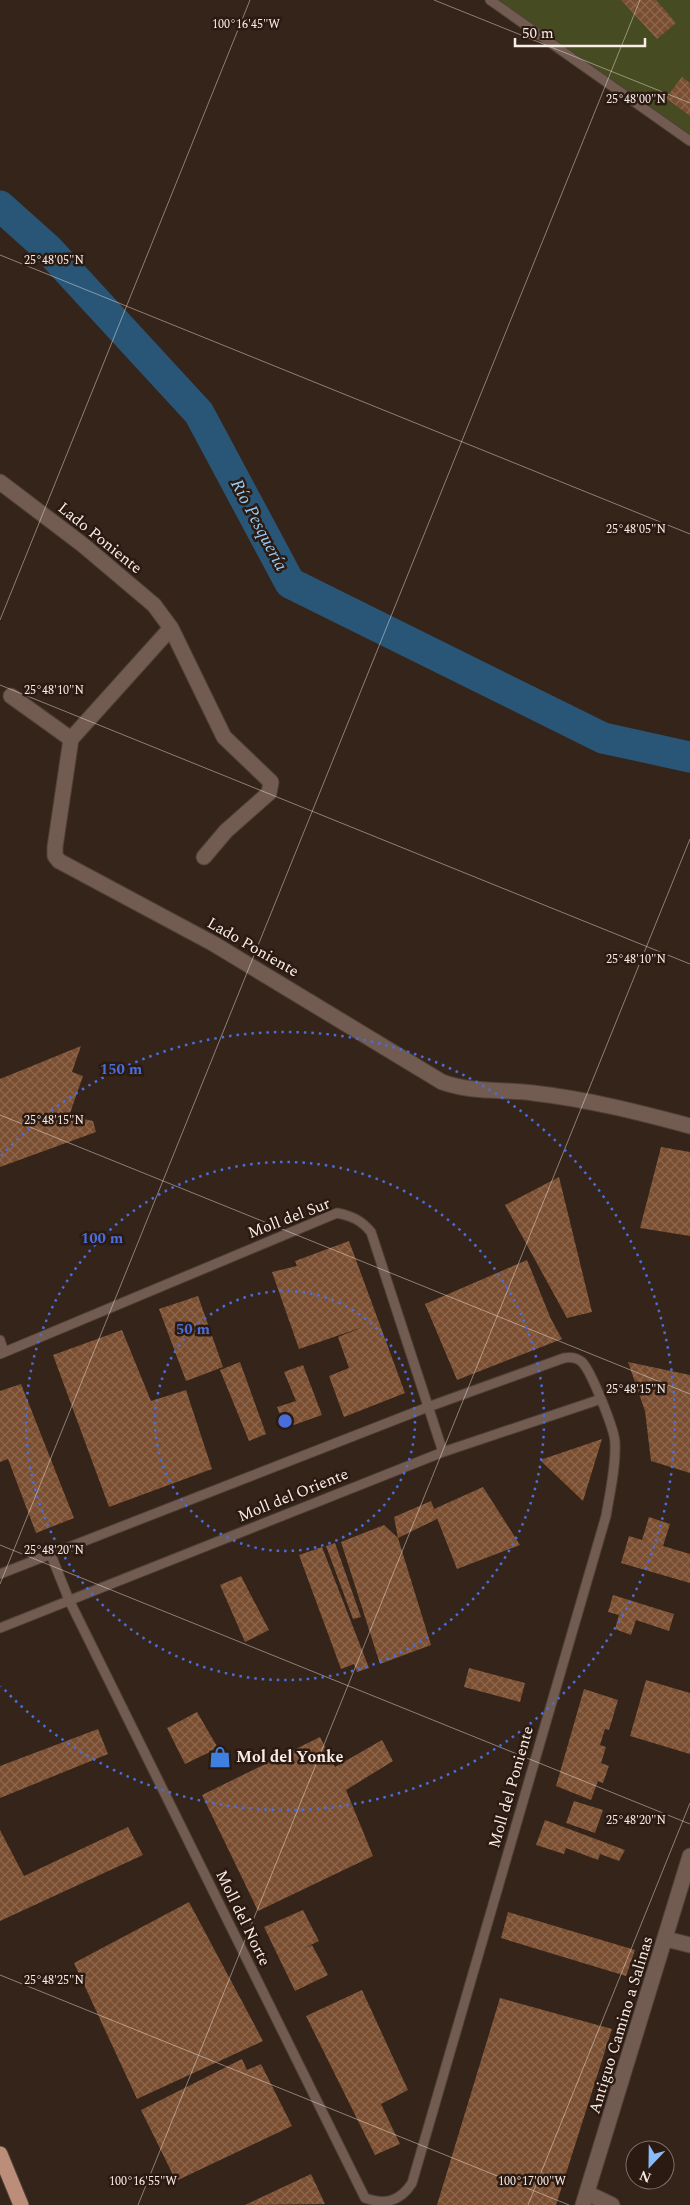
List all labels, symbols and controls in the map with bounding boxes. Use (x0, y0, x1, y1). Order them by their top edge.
text: 100°16'45"W (212, 15, 280, 34)
scale bar (515, 15, 645, 47)
text: 50 m (522, 22, 554, 45)
text: 25°48'00"N (606, 90, 666, 109)
text: 25°48'05"N (24, 251, 84, 270)
water label: Río Pesquería (223, 474, 295, 576)
street label: Lado Poniente (53, 496, 147, 580)
text: 25°48'05"N (606, 520, 666, 539)
text: 25°48'10"N (24, 681, 84, 700)
street label: Lado Poniente (203, 911, 303, 983)
text: 25°48'10"N (606, 950, 666, 969)
text: 150 m (100, 1058, 143, 1081)
text: 25°48'15"N (24, 1111, 84, 1130)
street label: Moll del Sur (244, 1191, 334, 1245)
text: 100 m (81, 1227, 124, 1250)
text: 50 m (176, 1318, 211, 1341)
text: 25°48'15"N (606, 1380, 666, 1399)
centre of rings (276, 1412, 294, 1430)
street label: Moll del Oriente (234, 1462, 352, 1528)
text: 25°48'20"N (24, 1541, 84, 1560)
street label: Moll del Poniente (482, 1723, 540, 1851)
shop icon: Mol del Yonke (207, 1744, 233, 1770)
place label: Mol del Yonke (236, 1745, 343, 1769)
text: 25°48'20"N (606, 1811, 666, 1830)
street label: Moll del Norte (209, 1866, 277, 1970)
street label: Antiguo Camino a Salinas (583, 1933, 659, 2117)
text: 25°48'25"N (24, 1971, 84, 1990)
north arrow (625, 2140, 675, 2190)
text: N (636, 2165, 655, 2188)
text: 100°16'55"W (109, 2172, 177, 2191)
text: 100°17'00"W (498, 2172, 566, 2191)

